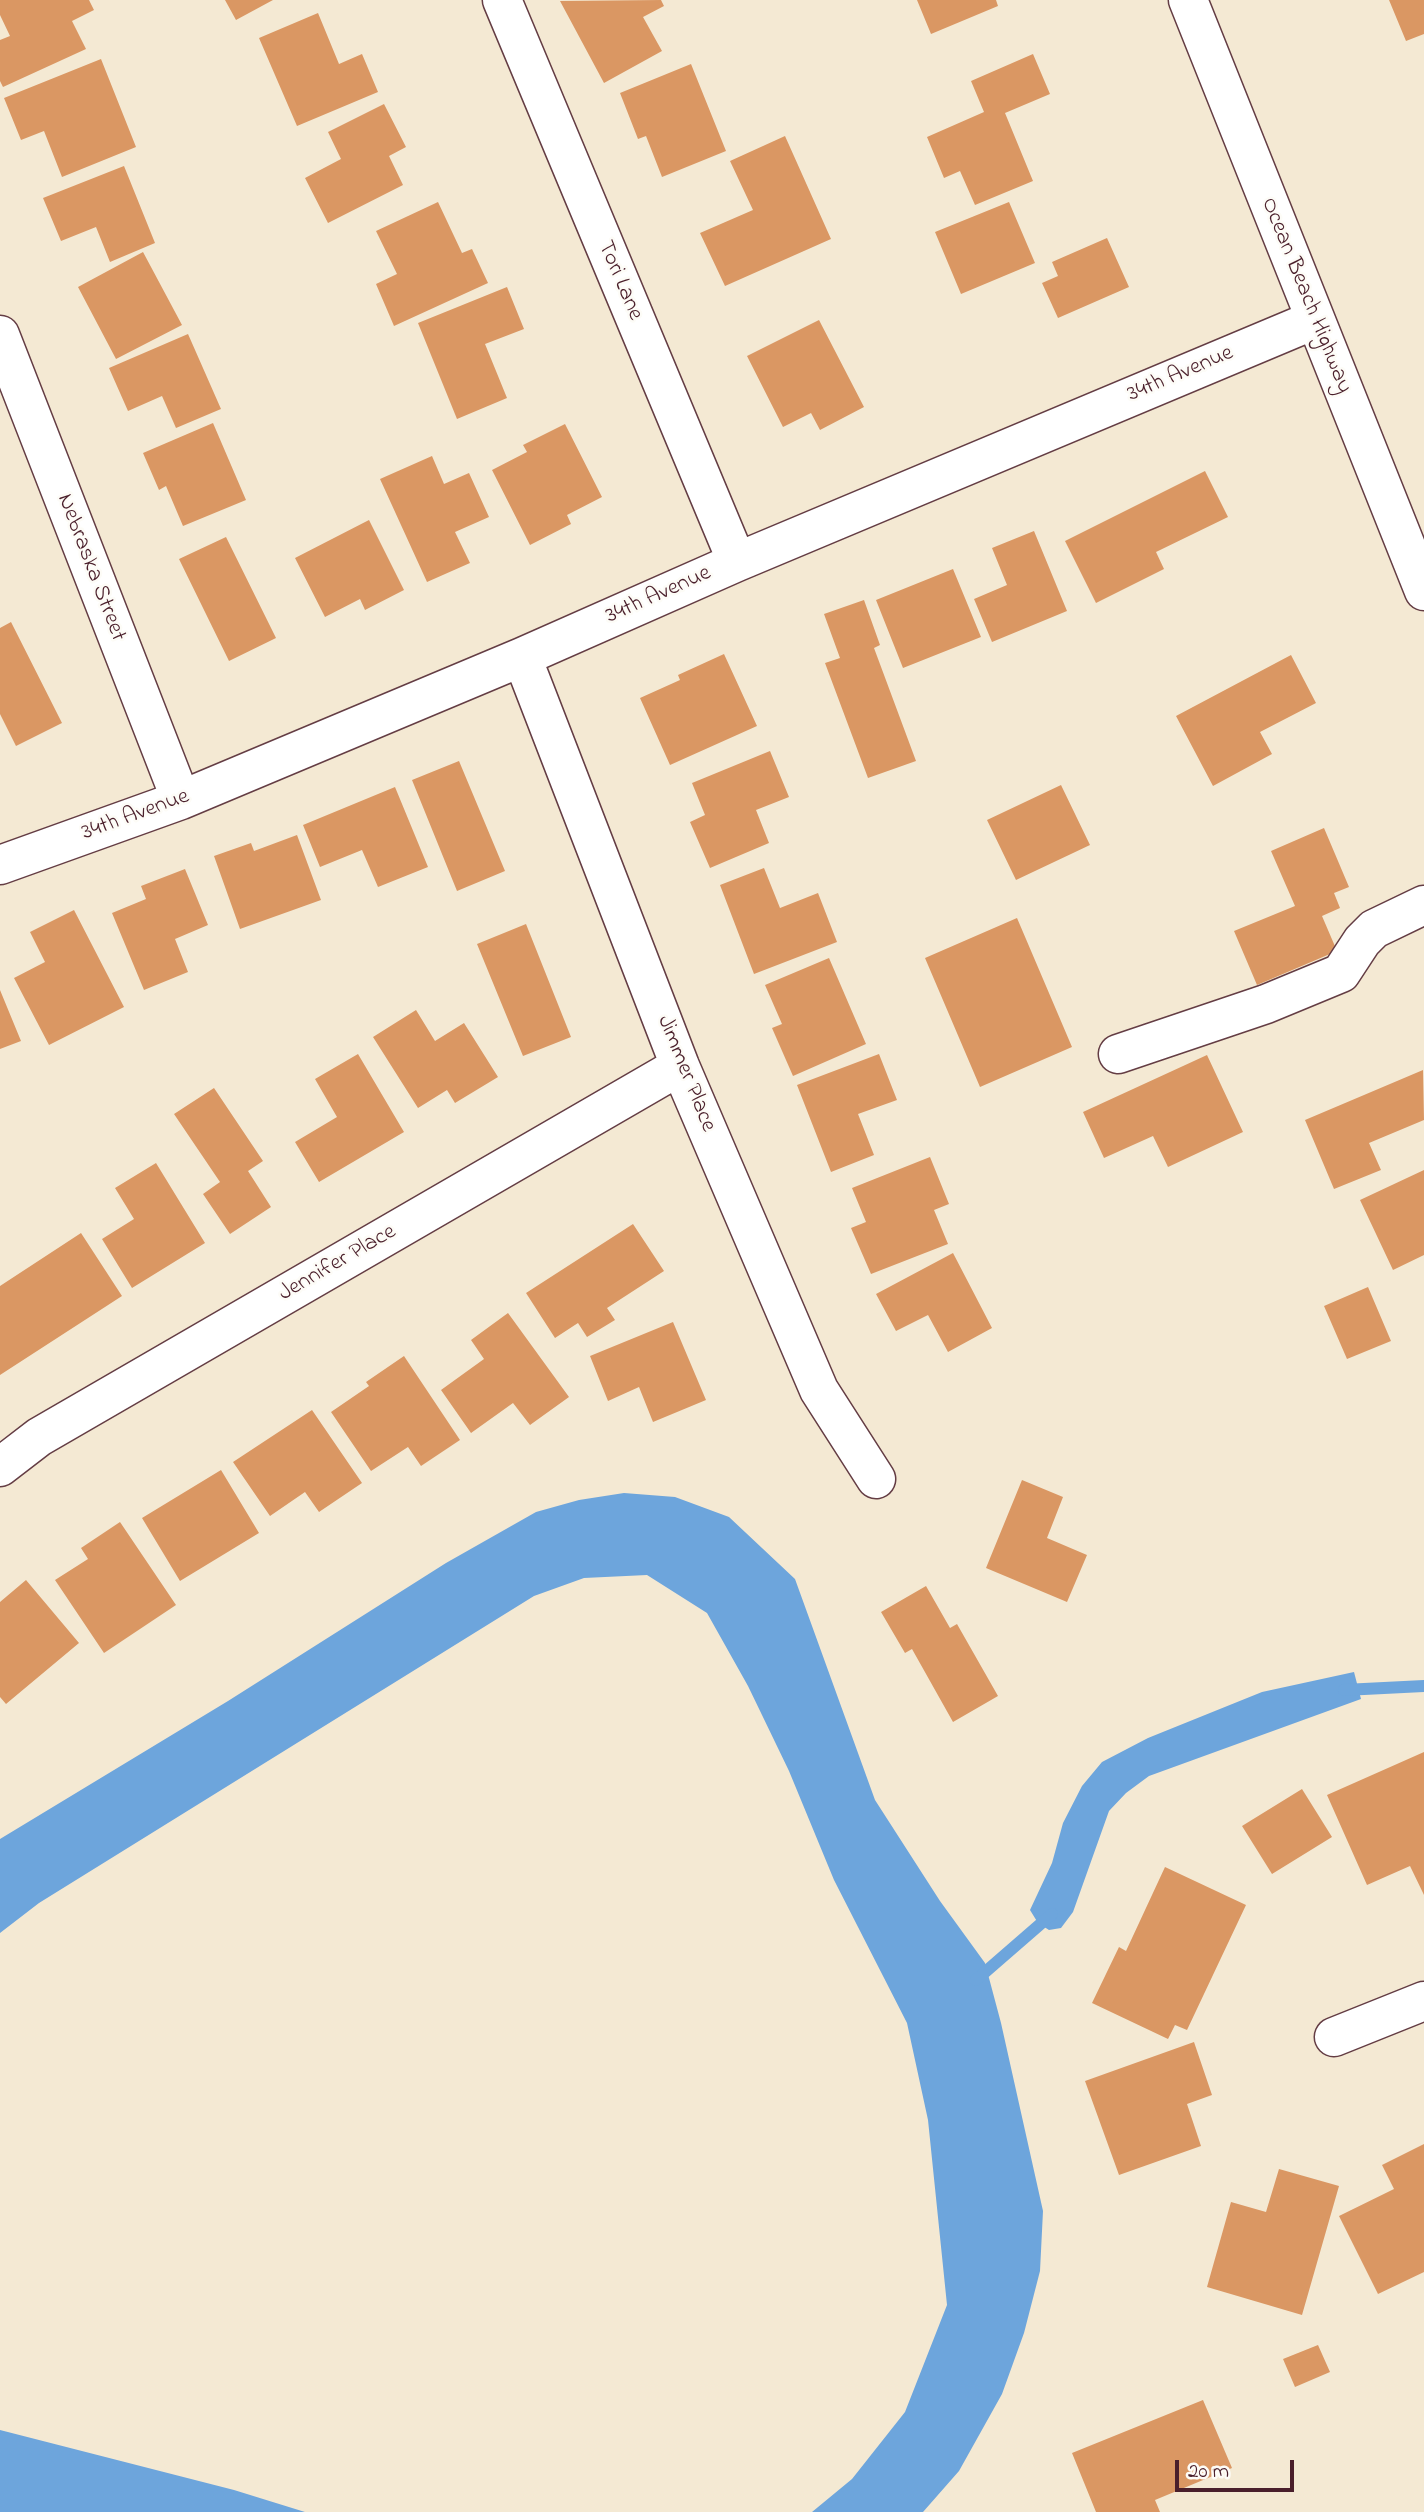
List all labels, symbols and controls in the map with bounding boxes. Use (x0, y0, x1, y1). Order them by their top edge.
street label: Ocean Beach Highway (1253, 194, 1357, 398)
street label: Tori Lane (590, 237, 648, 325)
street label: 34th Avenue (1124, 340, 1238, 410)
street label: Nebraska Street (49, 490, 131, 646)
street label: 34th Avenue (602, 561, 716, 631)
street label: 34th Avenue (79, 784, 193, 848)
street label: Jimmer Place (649, 1012, 721, 1136)
street label: Jennifer Place (274, 1219, 402, 1309)
scale bar (1179, 2446, 1298, 2490)
text: 20 m (1188, 2457, 1229, 2487)

